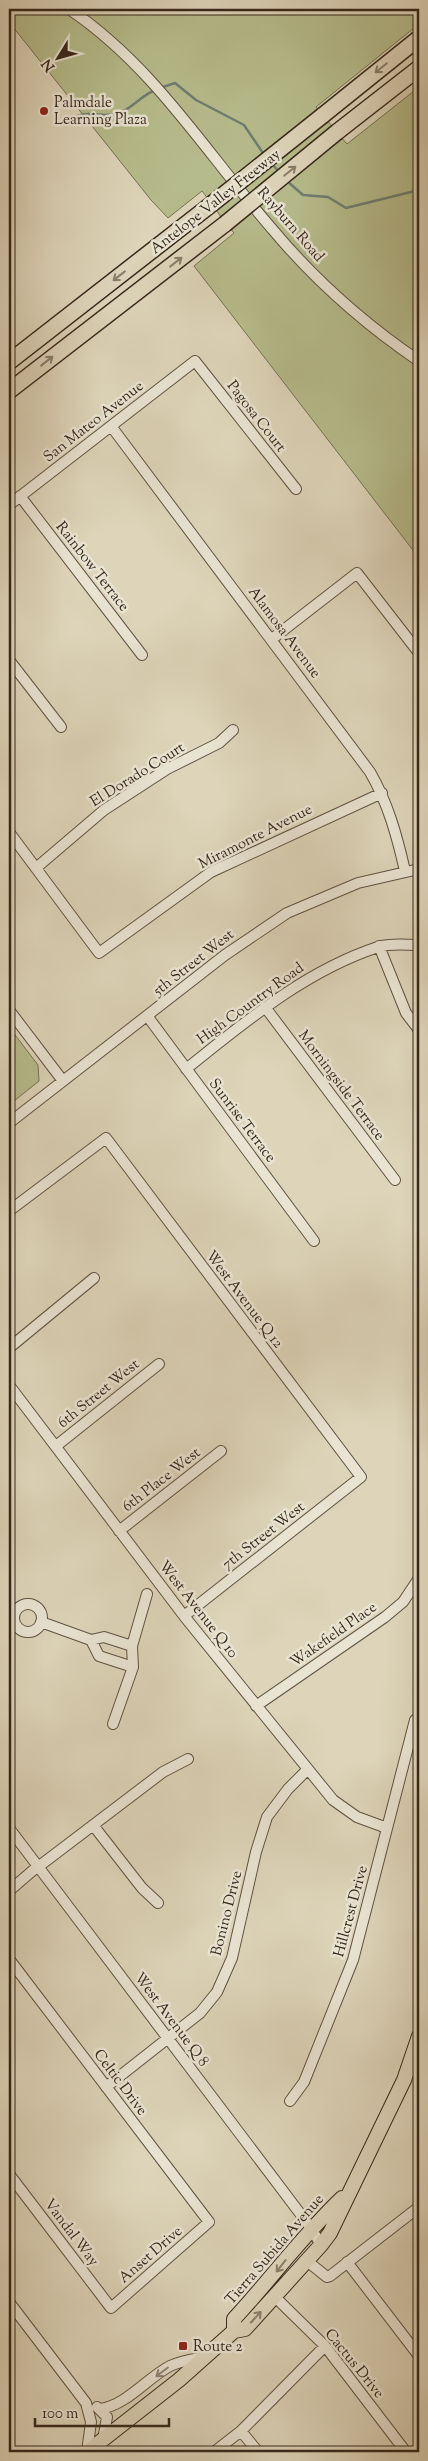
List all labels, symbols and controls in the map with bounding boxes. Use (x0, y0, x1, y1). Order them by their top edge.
north arrow (32, 32, 82, 82)
text: N (38, 54, 61, 75)
one-way arrow (375, 63, 388, 74)
place label: Palmdale Learning Plaza (54, 93, 147, 131)
marker: Palmdale Learning Plaza (38, 105, 50, 117)
street label: Antelope Valley Freeway (146, 144, 286, 260)
one-way arrow (283, 165, 296, 176)
street label: Rayburn Road (251, 183, 329, 267)
one-way arrow (169, 256, 182, 267)
one-way arrow (113, 271, 126, 282)
one-way arrow (40, 356, 53, 367)
street label: San Mateo Avenue (39, 376, 149, 468)
street label: Pagosa Court (221, 377, 290, 457)
street label: Rainbow Terrace (50, 518, 134, 616)
street label: Alamosa Avenue (242, 583, 325, 683)
street label: El Dorado Court (86, 738, 189, 813)
street label: Miramonte Avenue (195, 800, 316, 875)
street label: 5th Street West (148, 925, 239, 1002)
street label: High Country Road (193, 958, 309, 1050)
street label: Morningside Terrace (292, 1026, 389, 1145)
street label: Sunrise Terrace (203, 1075, 280, 1167)
street label: West Avenue Q 12 (200, 1247, 288, 1353)
street label: 6th Street West (54, 1355, 144, 1434)
street label: 6th Place West (118, 1443, 205, 1517)
street label: 7th Street West (218, 1497, 310, 1575)
street label: West Avenue Q 10 (153, 1557, 243, 1663)
street label: Wakefield Place (286, 1598, 381, 1673)
street label: Hillcrest Drive (329, 1863, 374, 1960)
street label: Bonino Drive (207, 1869, 248, 1958)
street label: West Avenue Q 8 (128, 1968, 213, 2071)
street label: Celtic Drive (88, 2045, 152, 2120)
street label: Tierra Subida Avenue (221, 2190, 329, 2310)
street label: Vandal Way (38, 2195, 103, 2271)
street label: Anset Drive (115, 2222, 187, 2289)
one-way arrow (275, 2259, 286, 2272)
one-way arrow (250, 2311, 262, 2324)
street label: Cactus Drive (319, 2325, 389, 2403)
place label: Route 2 (193, 2337, 243, 2358)
marker: Route 2 (177, 2340, 189, 2352)
one-way arrow (155, 2367, 169, 2377)
scale bar (35, 2396, 169, 2428)
text: 100 m (42, 2404, 79, 2425)

